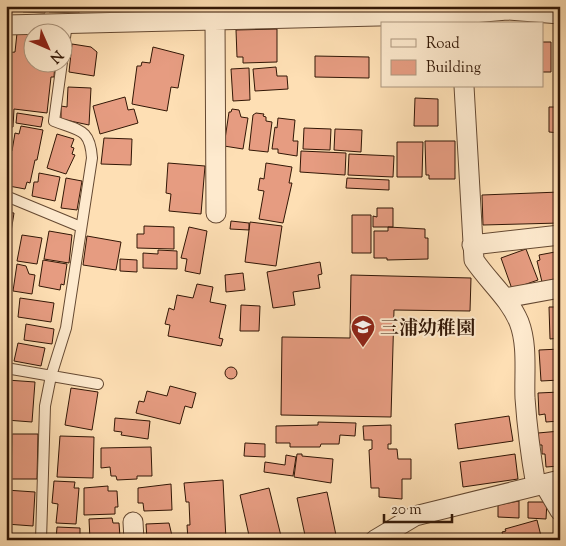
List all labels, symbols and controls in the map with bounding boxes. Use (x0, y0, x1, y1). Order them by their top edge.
north arrow (22, 22, 72, 72)
legend (381, 22, 544, 88)
text: Road (426, 34, 460, 55)
text: N (45, 45, 67, 67)
text: Building (426, 58, 481, 79)
school or university icon: 三浦幼稚園 (350, 314, 376, 348)
place label: 三浦幼稚園 (380, 316, 475, 343)
scale bar (384, 491, 451, 523)
text: 20 m (391, 500, 422, 521)

